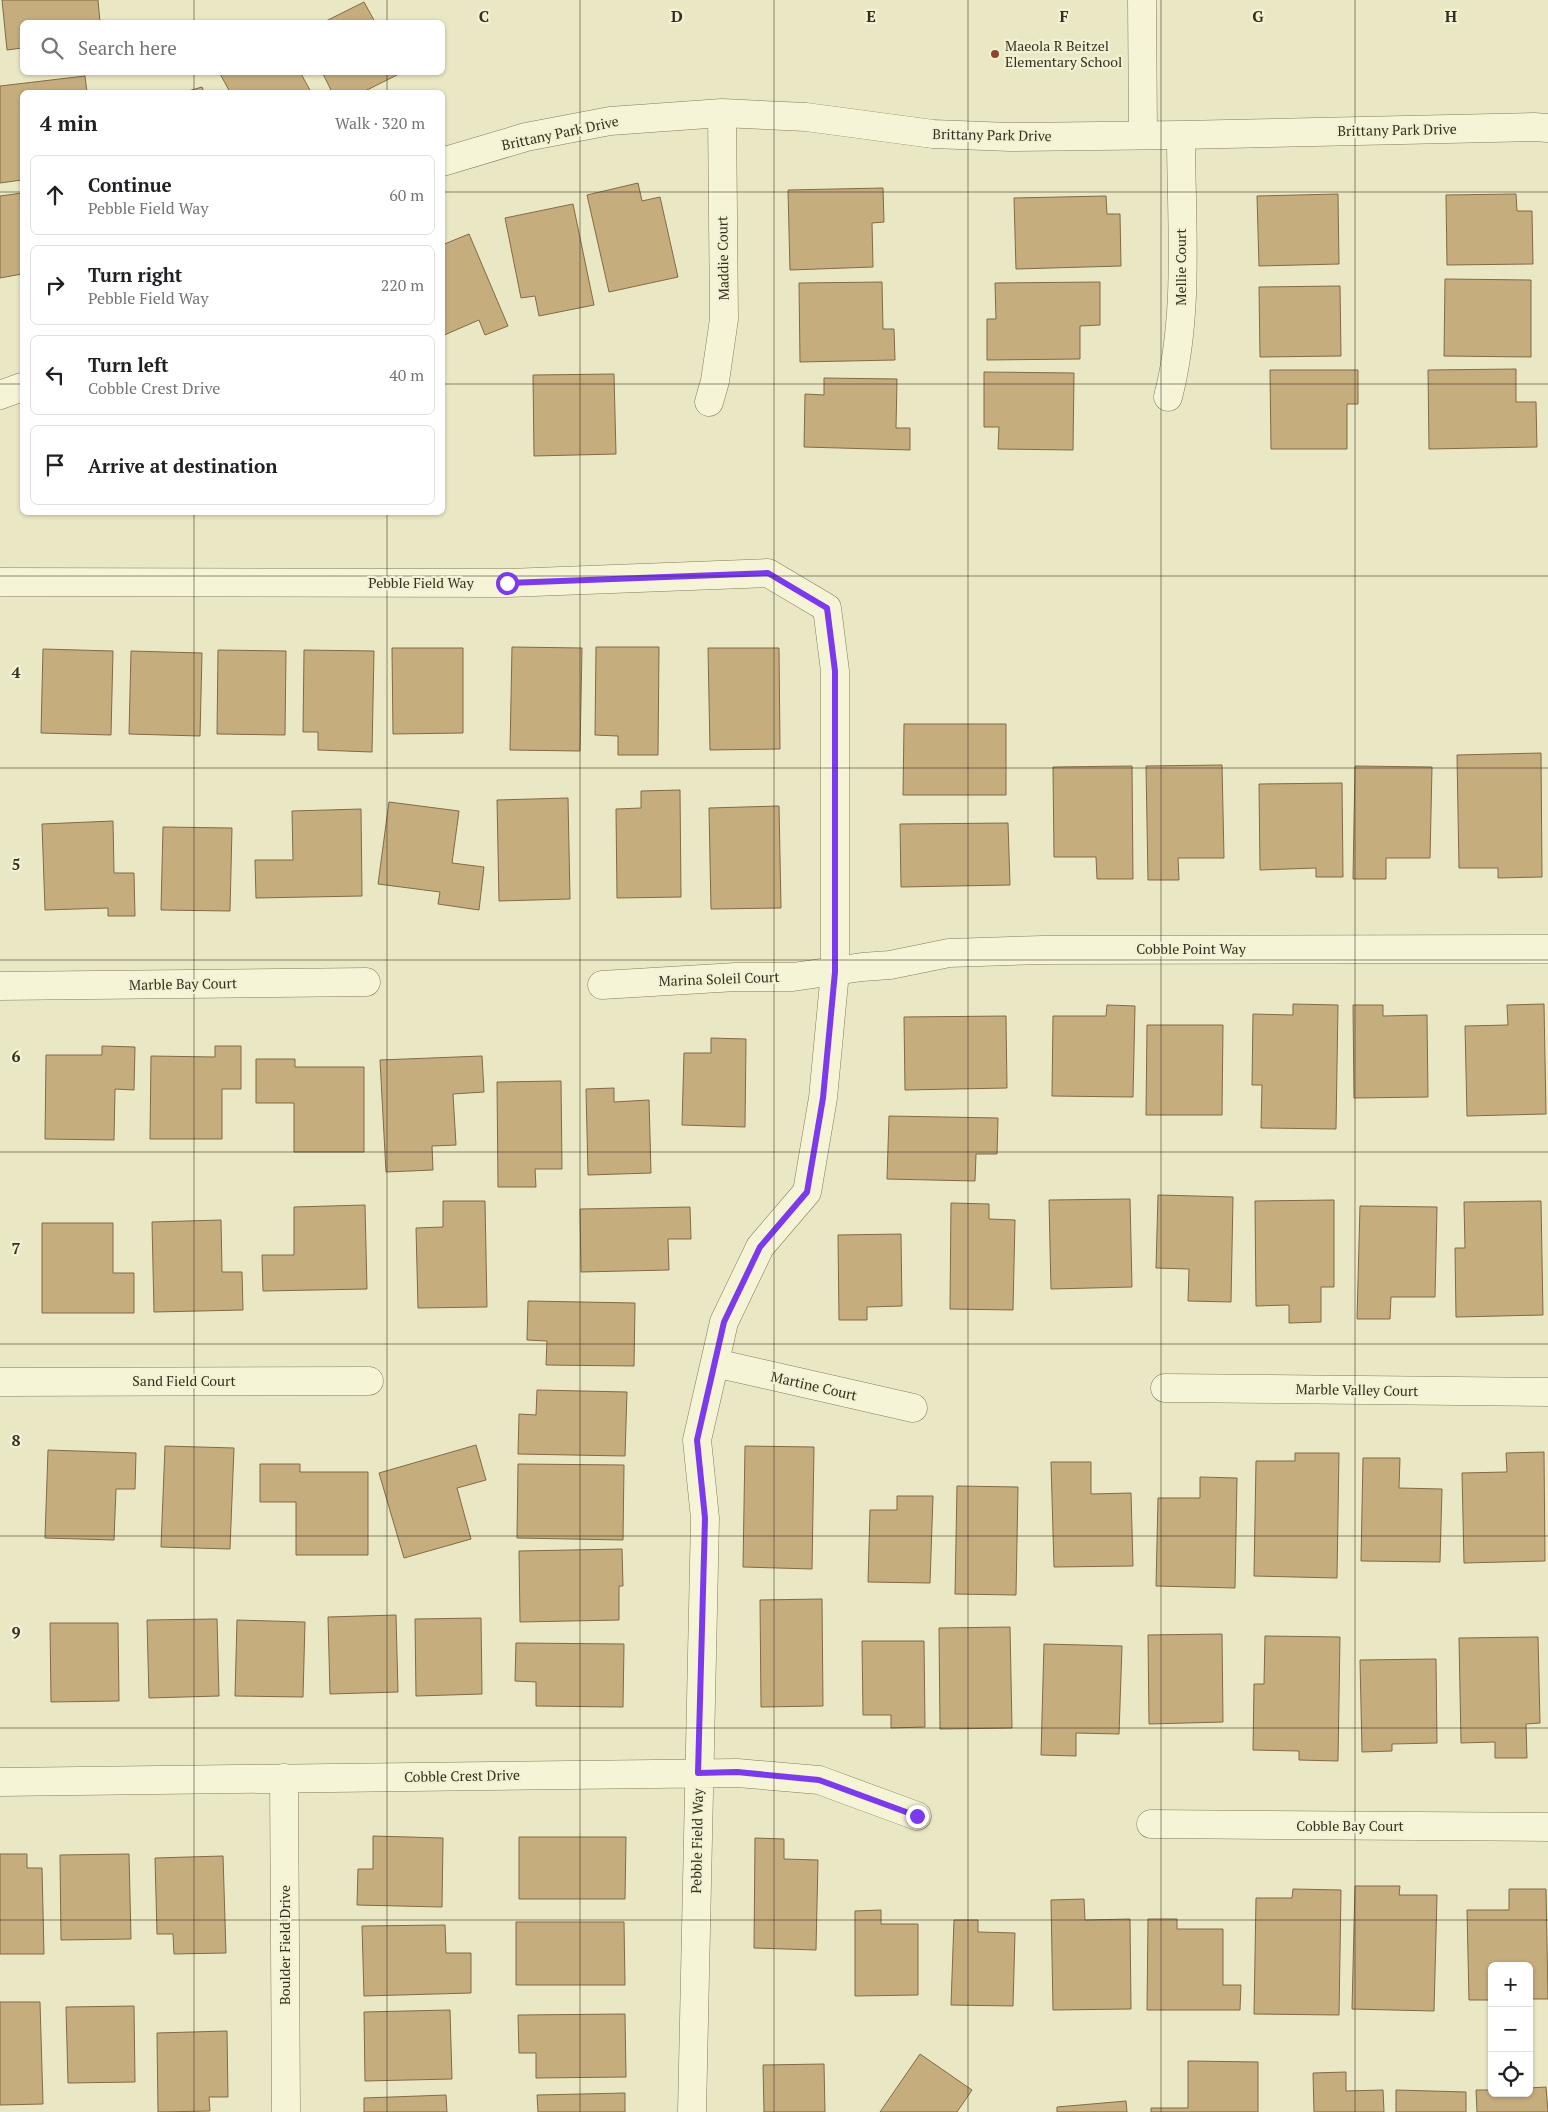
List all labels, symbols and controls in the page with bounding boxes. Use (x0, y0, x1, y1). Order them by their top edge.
text: C (479, 5, 489, 27)
text: D (671, 5, 683, 27)
text: E (866, 5, 876, 27)
text: F (1059, 5, 1069, 27)
text: G (1252, 5, 1264, 27)
text: H (1445, 5, 1457, 27)
search box (20, 20, 445, 75)
icon: search (38, 34, 66, 62)
text: Search here (78, 35, 177, 60)
place label: Maeola R Beitzel Elementary School (1005, 36, 1122, 71)
marker: Maeola R Beitzel Elementary School (989, 48, 1001, 60)
text: 4 min (40, 109, 97, 137)
street label: Brittany Park Drive (500, 111, 620, 154)
text: Walk · 320 m (335, 112, 425, 134)
street label: Brittany Park Drive (1337, 119, 1457, 140)
street label: Brittany Park Drive (932, 124, 1052, 145)
text: Continue (88, 172, 172, 197)
icon: ahead (41, 181, 69, 209)
text: 60 m (389, 184, 424, 206)
text: Pebble Field Way (88, 197, 209, 219)
street label: Maddie Court (712, 215, 733, 300)
street label: Mellie Court (1171, 228, 1190, 306)
text: Turn right (88, 262, 182, 287)
icon: right (41, 271, 69, 299)
text: 220 m (381, 274, 424, 296)
text: Pebble Field Way (88, 287, 209, 309)
text: Turn left (88, 352, 169, 377)
icon: left (41, 361, 69, 389)
text: 40 m (389, 364, 424, 386)
text: Cobble Crest Drive (88, 377, 220, 399)
icon: arrive (41, 451, 69, 479)
text: Arrive at destination (88, 453, 277, 478)
route start (496, 572, 519, 595)
street label: Pebble Field Way (368, 573, 475, 592)
text: 4 (11, 661, 21, 683)
text: 5 (11, 853, 21, 875)
street label: Cobble Point Way (1136, 939, 1247, 958)
street label: Marina Soleil Court (658, 967, 781, 990)
street label: Marble Bay Court (129, 973, 238, 994)
text: 6 (11, 1045, 21, 1067)
text: 7 (11, 1237, 21, 1259)
street label: Martine Court (769, 1366, 860, 1405)
street label: Sand Field Court (132, 1371, 236, 1390)
street label: Marble Valley Court (1296, 1379, 1419, 1400)
text: 8 (11, 1429, 21, 1451)
text: 9 (11, 1621, 21, 1643)
street label: Cobble Crest Drive (404, 1765, 520, 1786)
street label: Pebble Field Way (686, 1787, 707, 1894)
route end (906, 1805, 929, 1828)
street label: Cobble Bay Court (1296, 1816, 1405, 1835)
street label: Boulder Field Drive (275, 1885, 294, 2005)
map controls (1488, 1962, 1533, 2097)
button: + (1488, 1962, 1533, 2007)
button: − (1488, 2007, 1533, 2052)
button: locate (1488, 2052, 1533, 2097)

